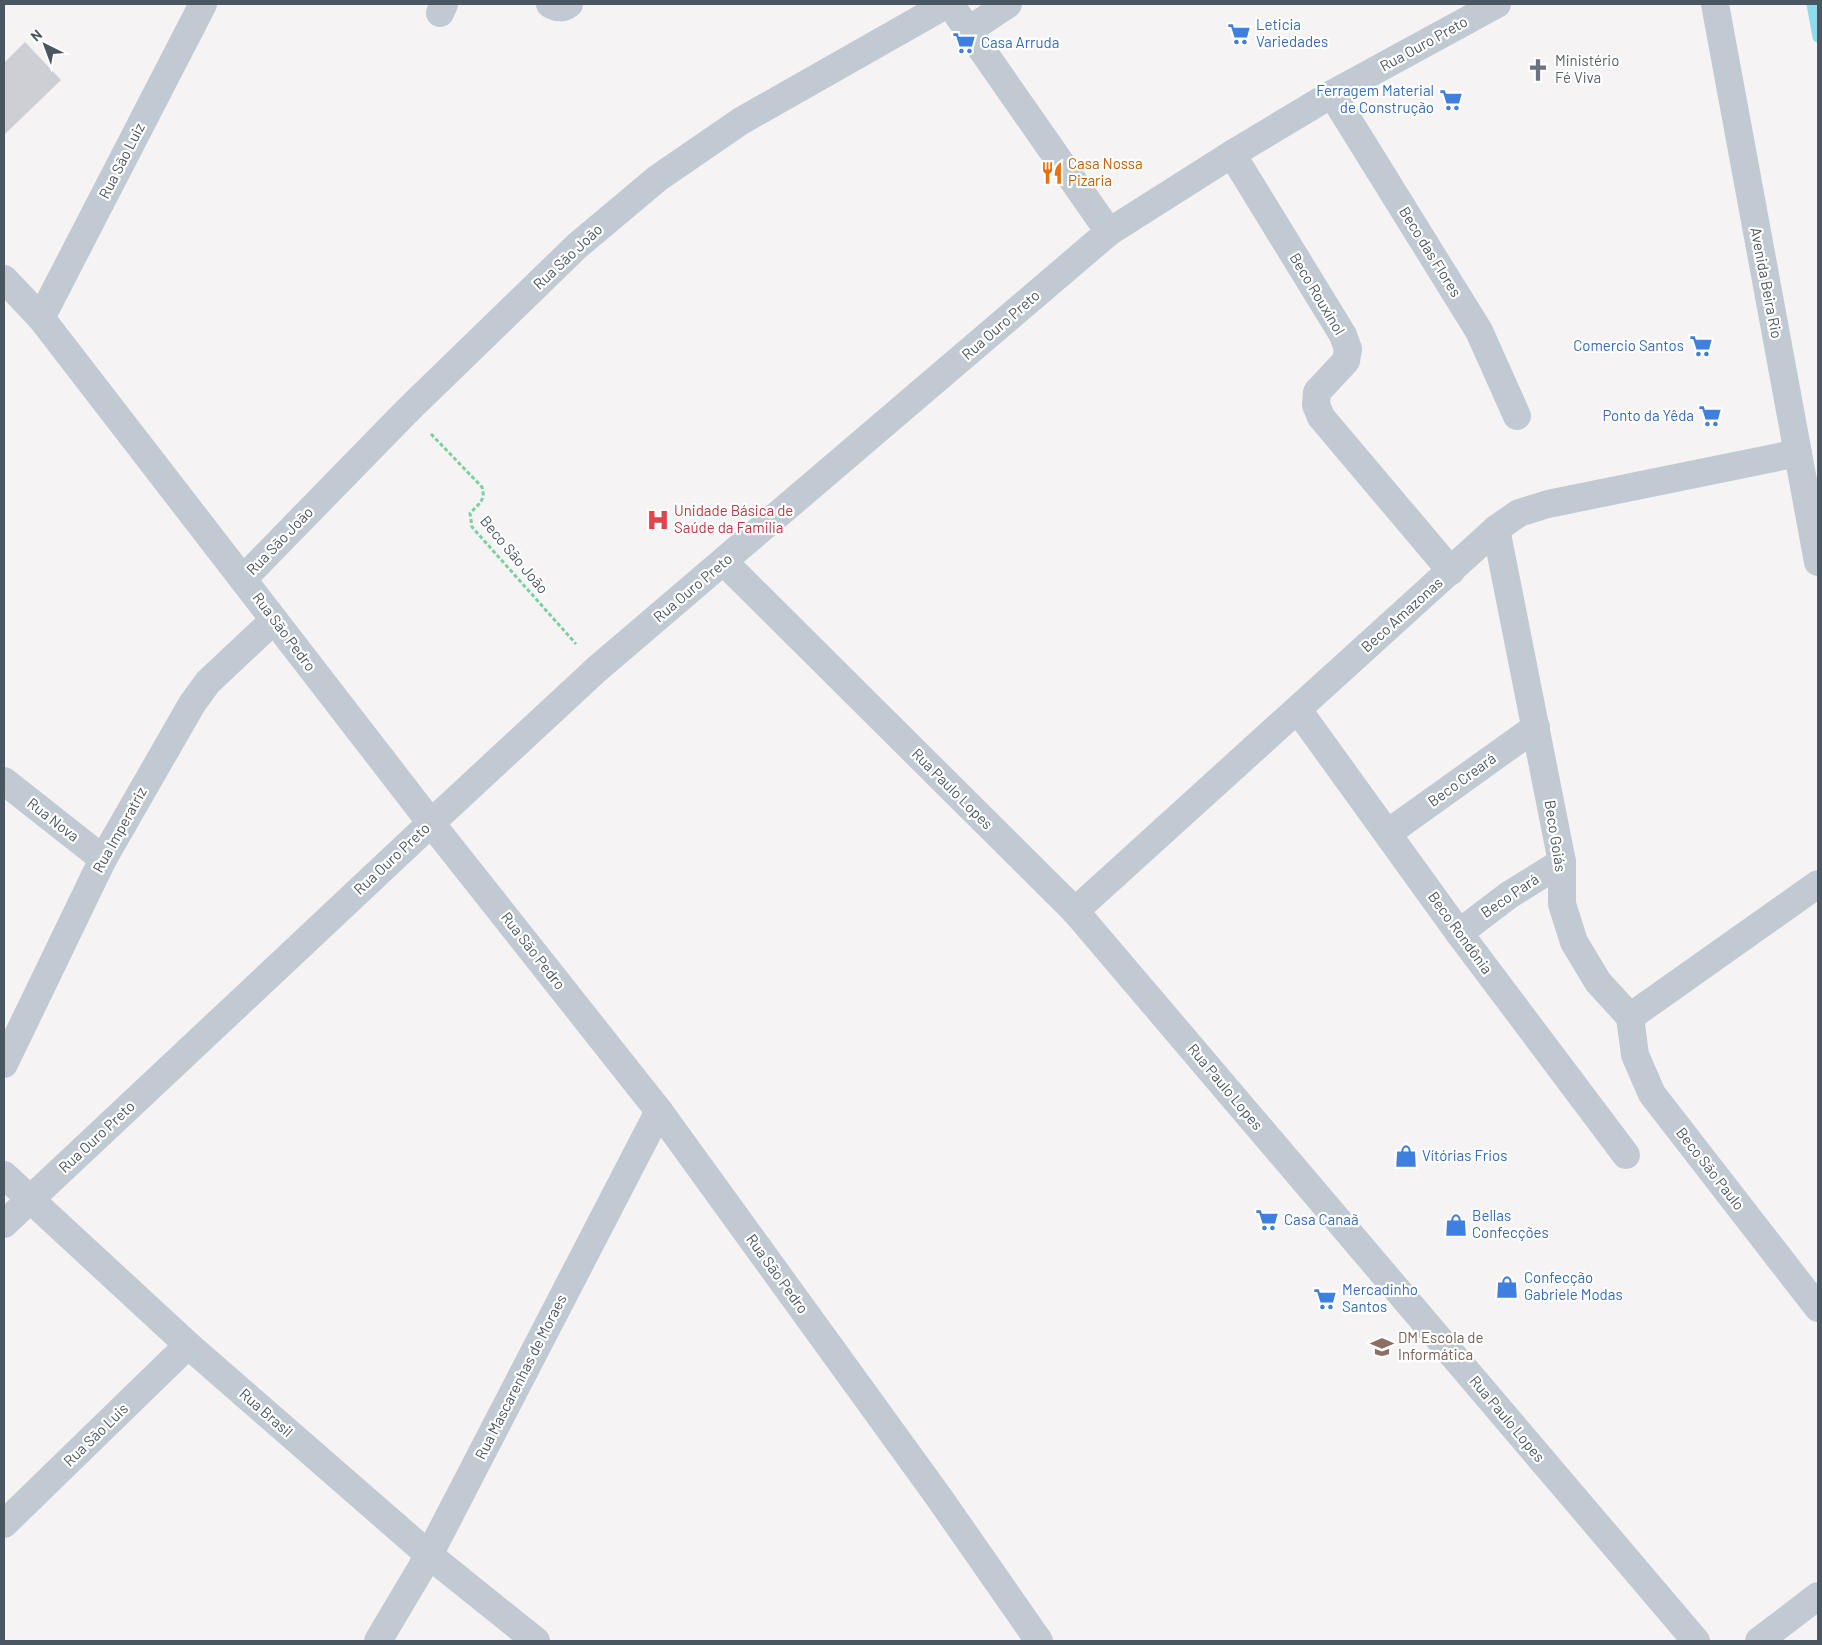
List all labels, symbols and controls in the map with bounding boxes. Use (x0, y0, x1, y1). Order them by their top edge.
street label: Rua Ouro Preto (1377, 12, 1470, 75)
place label: Leticia Variedades (1256, 15, 1328, 50)
north arrow (20, 20, 70, 70)
supermarket icon: Leticia Variedades (1226, 21, 1252, 47)
text: N (27, 26, 45, 44)
supermarket icon: Casa Arruda (951, 30, 977, 56)
place label: Casa Arruda (981, 33, 1059, 51)
place label: Ministério Fé Viva (1555, 51, 1619, 86)
church icon: Ministério Fé Viva (1525, 57, 1551, 83)
place label: Ferragem Material de Construção (1316, 81, 1434, 116)
supermarket icon: Ferragem Material de Construção (1438, 87, 1464, 113)
street label: Rua São Luiz (94, 119, 148, 201)
place label: Casa Nossa Pizaria (1068, 154, 1143, 189)
restaurant icon: Casa Nossa Pizaria (1039, 160, 1065, 186)
street label: Beco das Flores (1396, 203, 1466, 300)
street label: Rua São João (529, 220, 606, 293)
street label: Avenida Beira Rio (1747, 226, 1787, 340)
street label: Beco Rouxinol (1286, 249, 1349, 338)
street label: Rua Ouro Preto (958, 286, 1043, 363)
supermarket icon: Comercio Santos (1688, 333, 1714, 359)
place label: Comercio Santos (1573, 336, 1684, 354)
supermarket icon: Ponto da Yêda (1697, 403, 1723, 429)
place label: Ponto da Yêda (1602, 406, 1694, 424)
place label: Unidade Básica de Saúde da Familia (674, 501, 793, 536)
street label: Rua São João (242, 502, 316, 578)
hospital icon: Unidade Básica de Saúde da Familia (645, 507, 671, 533)
street label: Beco São João (477, 512, 553, 597)
street label: Rua Ouro Preto (649, 549, 735, 625)
street label: Beco Amazonas (1357, 573, 1446, 656)
street label: Rua São Pedro (249, 589, 320, 674)
street label: Rua Paulo Lopes (909, 744, 997, 832)
street label: Beco Creará (1424, 749, 1499, 810)
street label: Rua Imperatriz (88, 783, 150, 875)
street label: Rua Nova (24, 793, 83, 845)
street label: Beco Goiás (1541, 799, 1571, 873)
street label: Rua Ouro Preto (350, 818, 433, 898)
street label: Beco Pará (1477, 869, 1542, 921)
street label: Beco Rondônia (1425, 888, 1497, 977)
street label: Rua São Pedro (498, 908, 570, 993)
street label: Rua Paulo Lopes (1184, 1040, 1267, 1133)
street label: Rua Ouro Preto (55, 1096, 138, 1176)
street label: Beco São Paulo (1673, 1123, 1749, 1213)
shop icon: Vítórias Frios (1393, 1143, 1419, 1169)
place label: Vítórias Frios (1422, 1146, 1507, 1164)
place label: Bellas Confecções (1472, 1206, 1549, 1241)
supermarket icon: Casa Canaã (1254, 1207, 1280, 1233)
place label: Casa Canaã (1284, 1210, 1359, 1228)
shop icon: Bellas Confecções (1443, 1212, 1469, 1238)
street label: Rua São Pedro (743, 1230, 813, 1317)
place label: Confecção Gabriele Modas (1524, 1268, 1623, 1303)
shop icon: Confecção Gabriele Modas (1494, 1274, 1520, 1300)
place label: Mercadinho Santos (1342, 1280, 1418, 1315)
supermarket icon: Mercadinho Santos (1312, 1286, 1338, 1312)
street label: Rua Mascarenhas de Moraes (471, 1291, 570, 1462)
place label: DM Escola de Informática (1398, 1328, 1484, 1363)
school or university icon: DM Escola de Informática (1369, 1334, 1395, 1360)
street label: Rua Paulo Lopes (1466, 1372, 1549, 1465)
street label: Rua Brasil (236, 1384, 297, 1440)
street label: Rua São Luis (59, 1399, 131, 1470)

